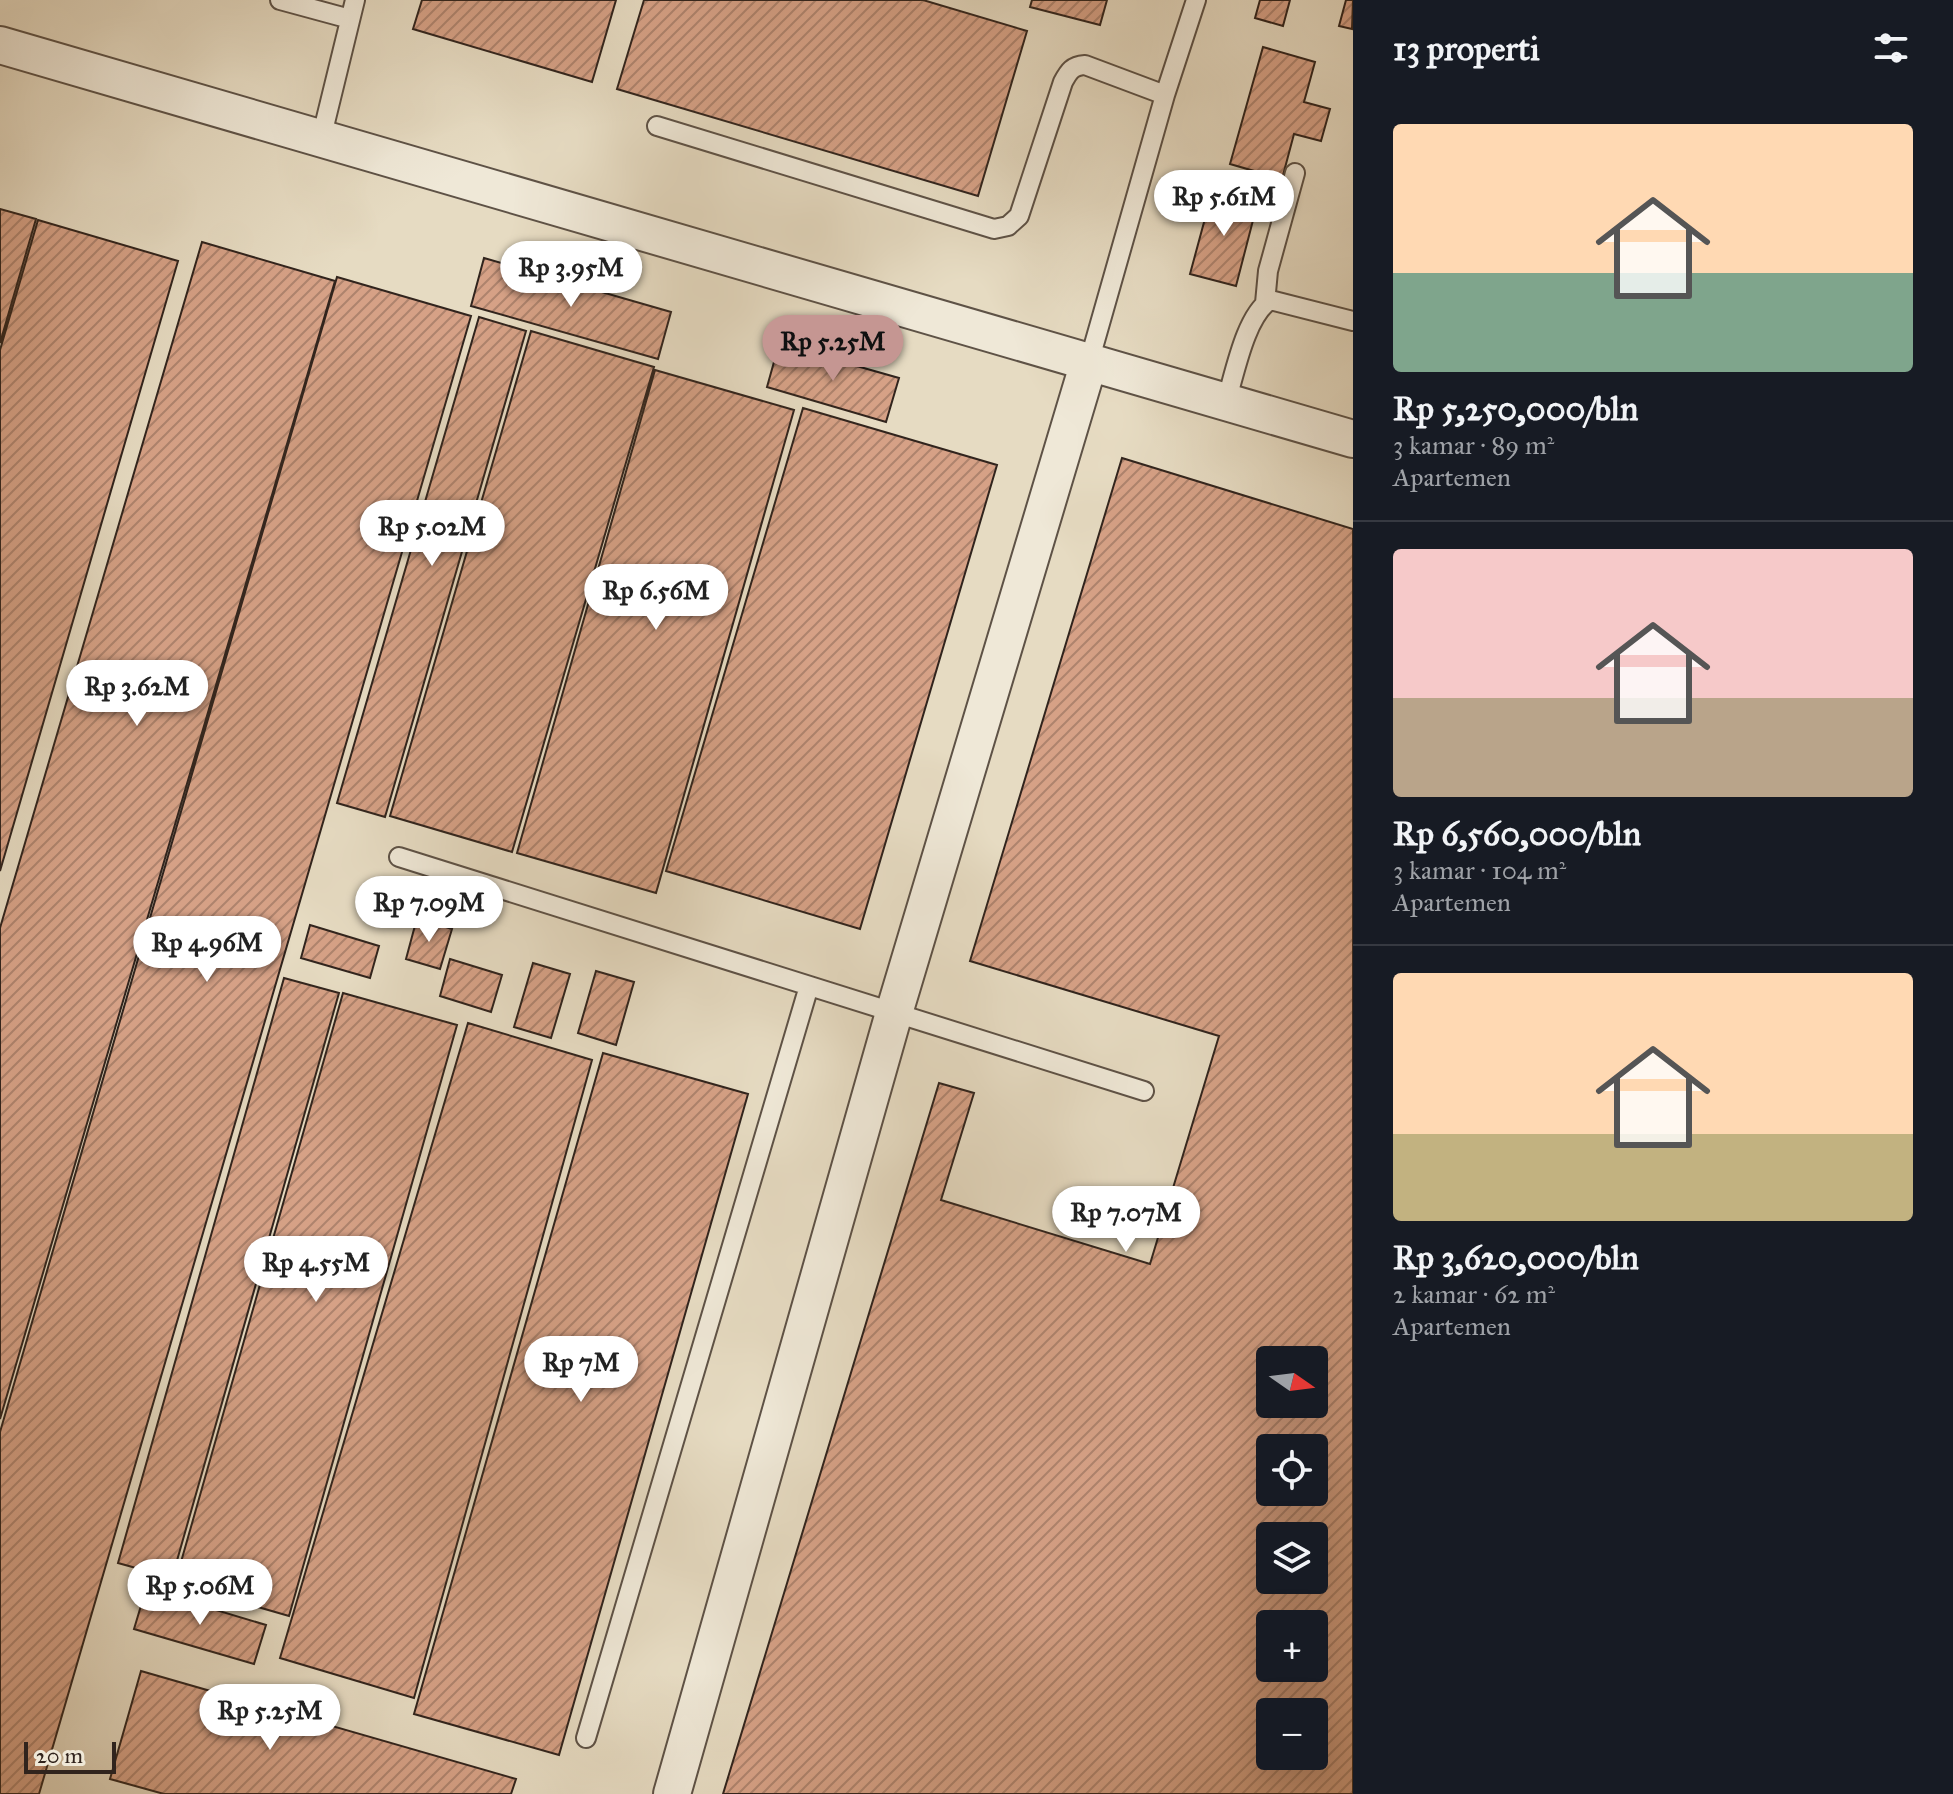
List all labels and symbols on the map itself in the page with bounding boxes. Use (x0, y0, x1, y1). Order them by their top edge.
pin: Rp 5.61M (1141, 170, 1307, 238)
pin: Rp 3.95M (488, 241, 654, 309)
pin: Rp 5.25M (750, 315, 916, 383)
pin: Rp 5.02M (349, 500, 515, 568)
pin: Rp 6.56M (573, 564, 739, 632)
pin: Rp 3.62M (54, 660, 220, 728)
pin: Rp 7.09M (346, 876, 512, 944)
pin: Rp 4.96M (124, 916, 290, 984)
pin: Rp 7.07M (1043, 1186, 1209, 1254)
pin: Rp 4.55M (233, 1236, 399, 1304)
pin: Rp 7M (525, 1336, 637, 1404)
north arrow (1256, 1346, 1328, 1418)
pin: Rp 5.06M (117, 1559, 283, 1627)
pin: Rp 5.25M (187, 1684, 353, 1752)
scale bar (24, 1738, 116, 1774)

